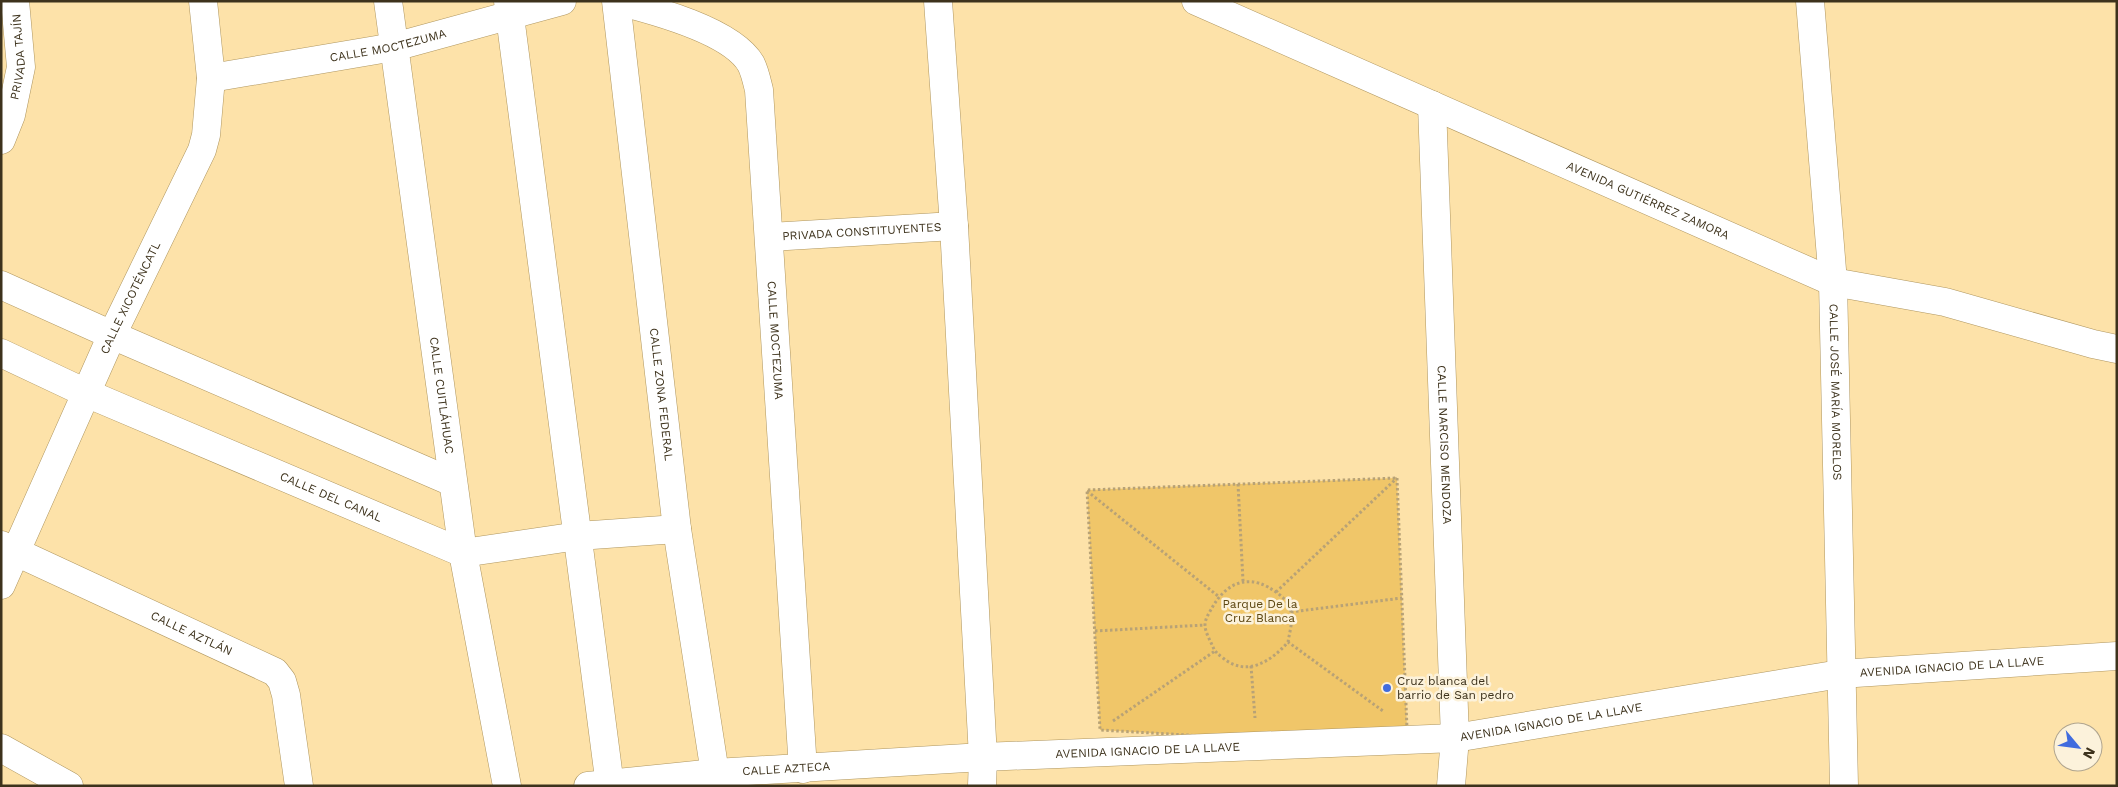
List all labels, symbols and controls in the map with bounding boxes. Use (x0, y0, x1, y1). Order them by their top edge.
street label: PRIVADA TAJÍN (7, 13, 28, 101)
street label: CALLE MOCTEZUMA (329, 26, 448, 65)
street label: AVENIDA GUTIÉRREZ ZAMORA (1564, 158, 1732, 242)
street label: PRIVADA CONSTITUYENTES (782, 220, 942, 243)
street label: CALLE XICOTÉNCATL (97, 239, 163, 356)
street label: CALLE MOCTEZUMA (764, 281, 786, 400)
street label: CALLE JOSÉ MARÍA MORELOS (1826, 303, 1844, 481)
street label: CALLE ZONA FEDERAL (647, 327, 676, 461)
street label: CALLE CUITLÁHUAC (427, 336, 456, 455)
street label: CALLE NARCISO MENDOZA (1434, 365, 1454, 525)
street label: CALLE DEL CANAL (278, 469, 384, 525)
park label: Parque De la Cruz Blanca (1223, 597, 1298, 625)
street label: CALLE AZTLÁN (148, 608, 235, 658)
street label: AVENIDA IGNACIO DE LA LLAVE (1859, 654, 2045, 680)
place label: Cruz blanca del barrio de San pedro (1397, 674, 1514, 702)
marker: Cruz blanca del barrio de San pedro (1381, 682, 1393, 694)
street label: AVENIDA IGNACIO DE LA LLAVE (1459, 700, 1644, 744)
north arrow (2053, 722, 2103, 772)
street label: AVENIDA IGNACIO DE LA LLAVE (1055, 740, 1241, 761)
text: N (2080, 745, 2099, 762)
street label: CALLE AZTECA (742, 759, 831, 778)

